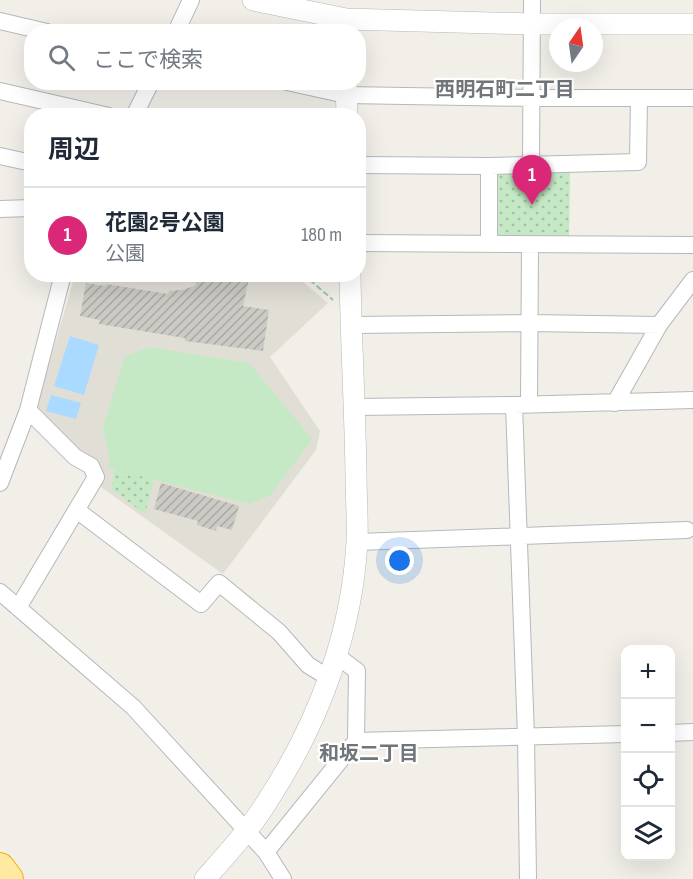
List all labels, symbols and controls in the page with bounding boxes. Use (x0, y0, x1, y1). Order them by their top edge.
north arrow (549, 18, 603, 72)
search box (24, 24, 366, 90)
icon: search (45, 41, 78, 74)
text: ここで検索 (93, 47, 203, 74)
district label: 西明石町二丁目 (435, 78, 575, 102)
text: 周辺 (48, 135, 100, 166)
pin: 1 (512, 156, 552, 205)
text: 花園2号公園 (105, 210, 225, 237)
text: 1 (64, 223, 71, 247)
text: 180 m (301, 223, 342, 247)
text: 公園 (105, 242, 145, 266)
your location (385, 546, 414, 575)
map controls (621, 645, 675, 861)
button: + (621, 645, 675, 699)
button: − (621, 699, 675, 753)
district label: 和坂二丁目 (319, 742, 419, 766)
button: locate (621, 753, 675, 807)
button: layers (621, 807, 675, 861)

